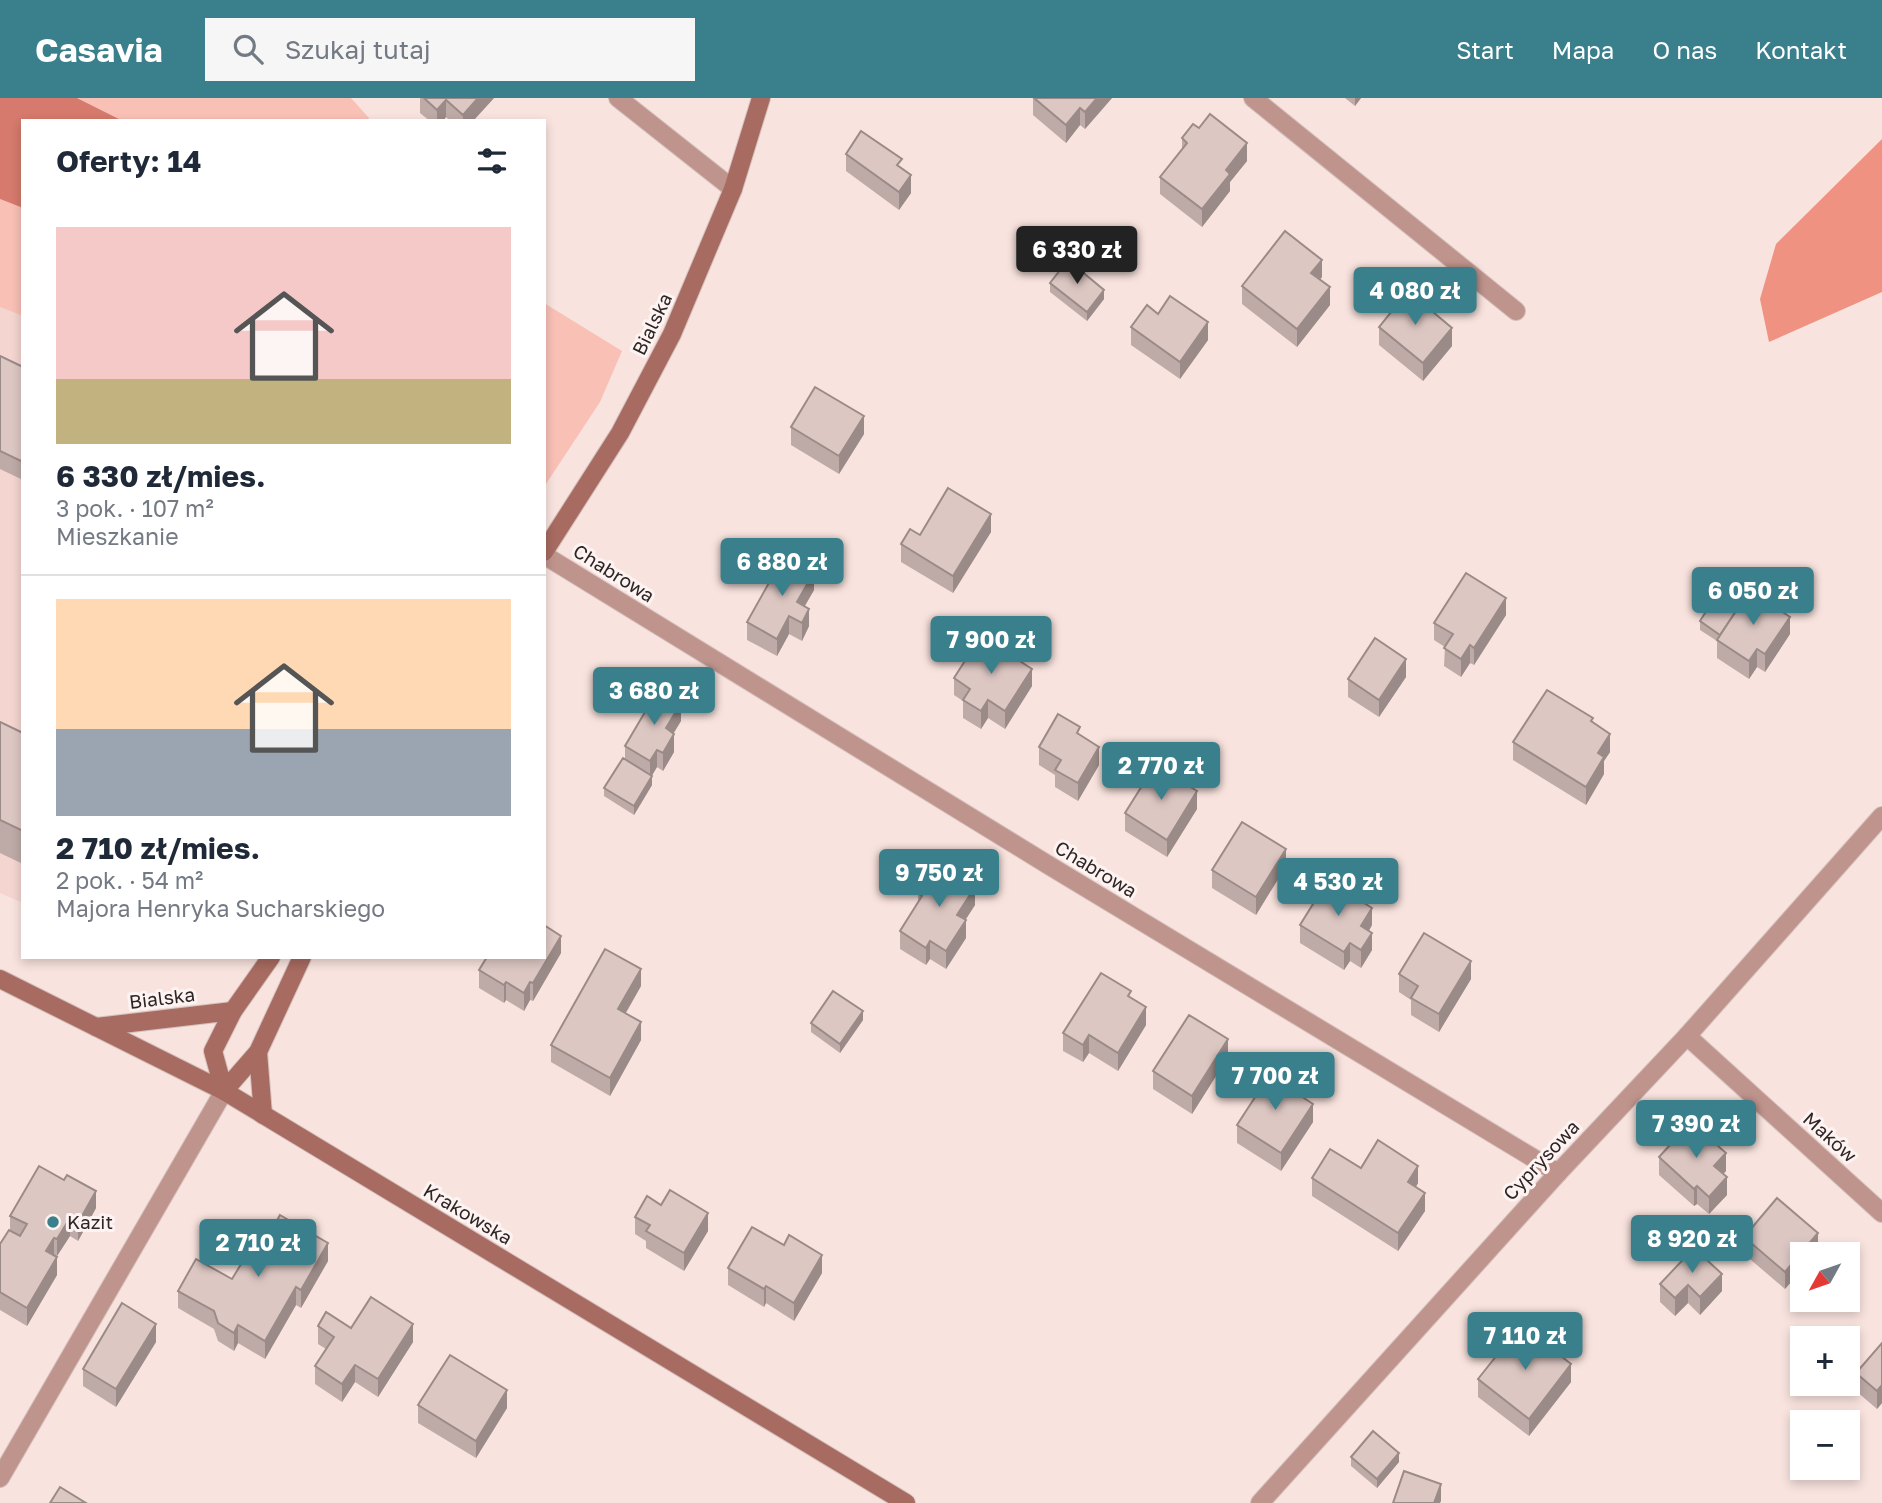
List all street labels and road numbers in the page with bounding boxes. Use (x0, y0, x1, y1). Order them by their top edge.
street label: Bialska (627, 289, 676, 358)
street label: Chabrowa (569, 539, 659, 606)
street label: Chabrowa (1051, 835, 1141, 902)
street label: Bialska (128, 982, 196, 1013)
street label: Maków (1799, 1107, 1862, 1167)
street label: Cyprysowa (1498, 1115, 1583, 1204)
street label: Krakowska (420, 1178, 517, 1249)

